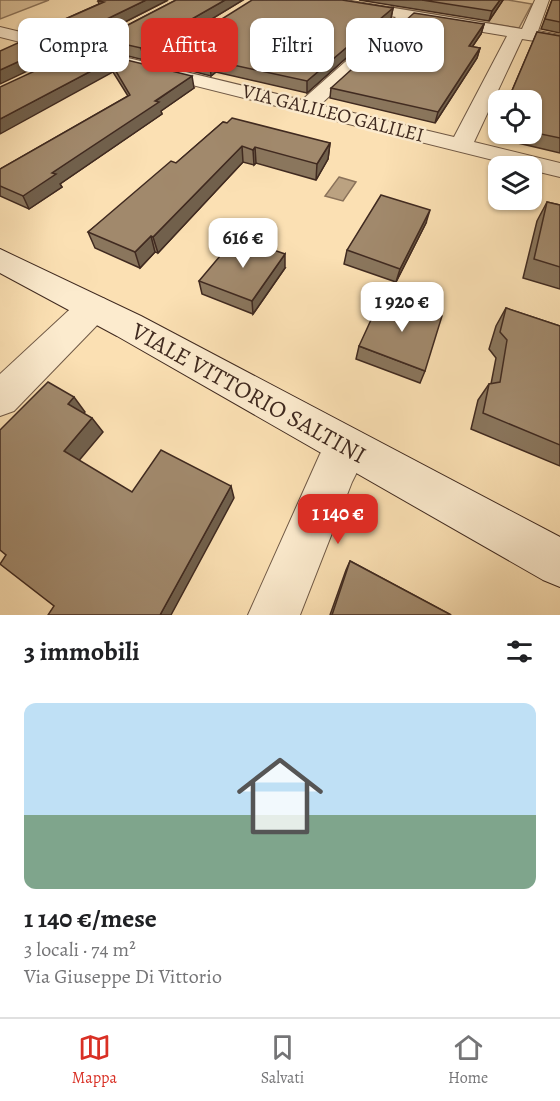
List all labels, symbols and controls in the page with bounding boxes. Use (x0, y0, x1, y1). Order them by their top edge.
chip: Compra (18, 18, 129, 72)
chip: Affitta (141, 18, 238, 72)
chip: Filtri (250, 18, 334, 72)
chip: Nuovo (346, 18, 444, 72)
street label: VIA GALILEO GALILEI (238, 77, 427, 149)
map controls (488, 90, 542, 210)
button: locate (488, 90, 542, 144)
button: layers (488, 156, 542, 210)
pin: 616 € (201, 218, 285, 269)
text: 616 € (223, 224, 263, 251)
pin: 1 920 € (347, 282, 457, 333)
text: 1 920 € (375, 288, 429, 315)
street label: VIALE VITTORIO SALTINI (125, 315, 372, 471)
pin: 1 140 € (283, 494, 393, 545)
text: 1 140 € (312, 500, 364, 527)
text: 3 immobili (24, 634, 140, 669)
icon: filters (503, 635, 536, 668)
icon: home (226, 742, 334, 850)
text: 1 140 €/mese (24, 901, 157, 936)
text: 3 locali · 74 m² (24, 936, 136, 963)
text: Via Giuseppe Di Vittorio (24, 963, 222, 990)
tab: Mappa (72, 1031, 117, 1089)
tab: Salvati (261, 1031, 304, 1089)
tab: Home (448, 1031, 488, 1089)

